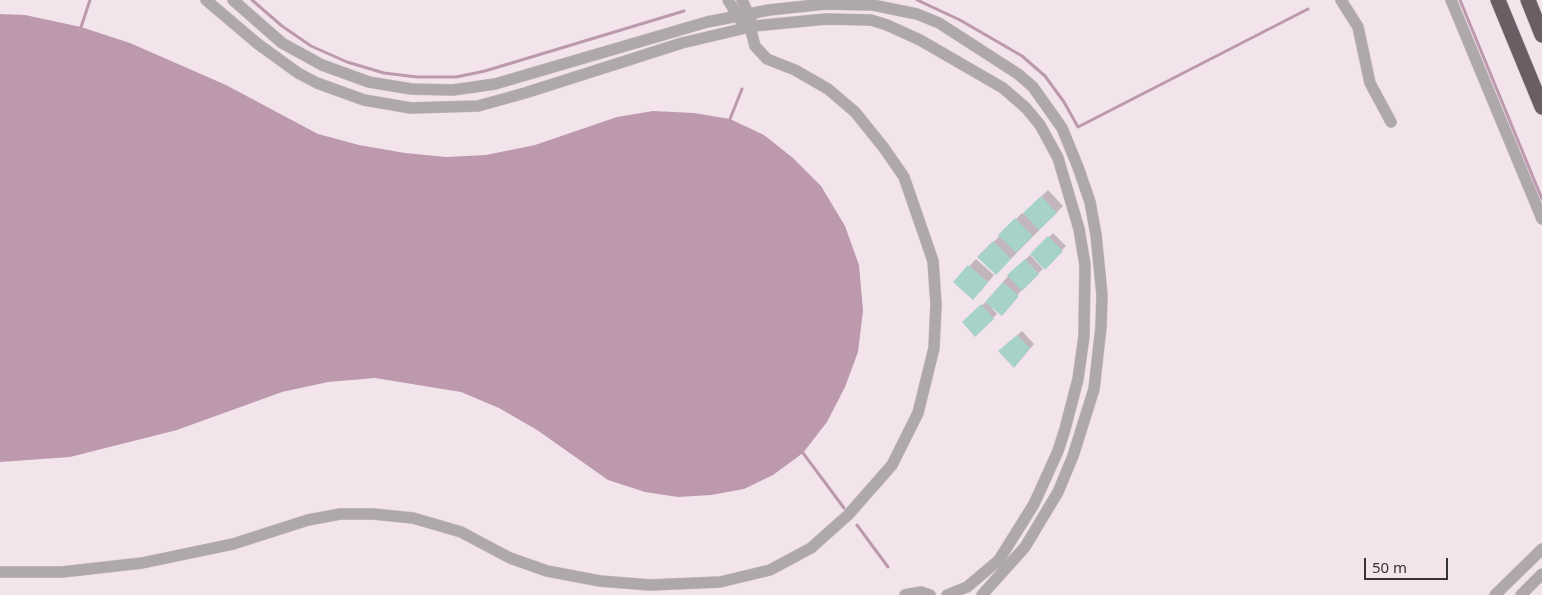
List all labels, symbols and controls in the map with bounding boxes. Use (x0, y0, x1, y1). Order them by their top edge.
scale bar (1367, 548, 1451, 580)
text: 50 m (1372, 557, 1407, 577)

